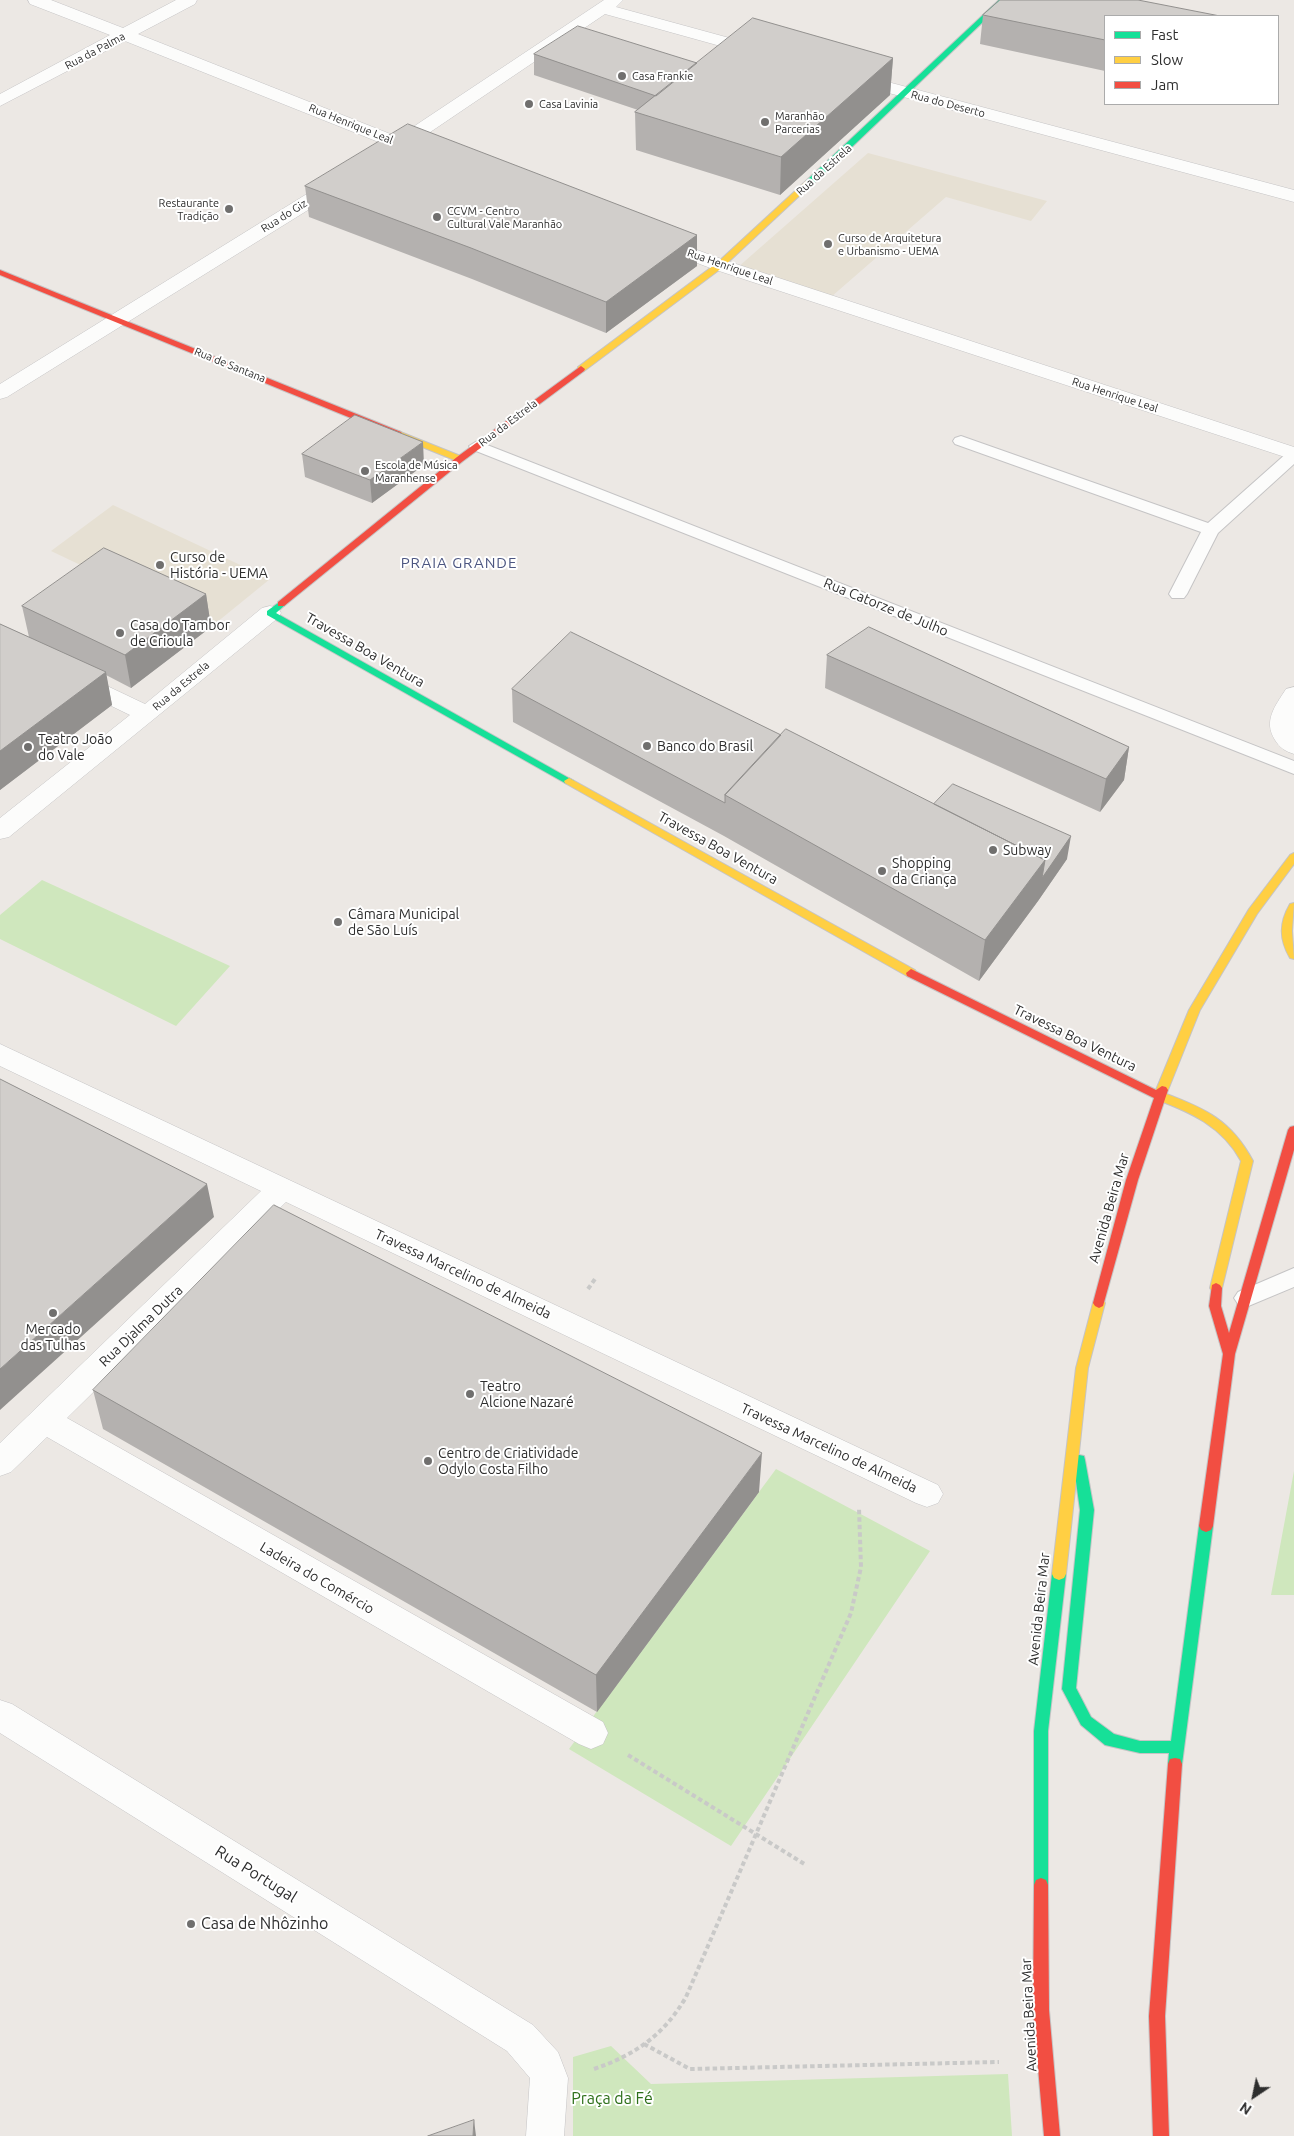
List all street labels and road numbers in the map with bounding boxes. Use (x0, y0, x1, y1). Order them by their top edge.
street label: Rua da Palma (63, 30, 127, 72)
street label: Rua do Deserto (909, 88, 987, 120)
street label: Rua Henrique Leal (307, 101, 395, 147)
street label: Rua da Estrela (794, 142, 854, 198)
street label: Rua do Giz (259, 197, 309, 235)
street label: Rua Henrique Leal (685, 246, 775, 288)
street label: Rua de Santana (192, 345, 268, 385)
street label: Rua Henrique Leal (1070, 375, 1160, 415)
street label: Rua da Estrela (476, 397, 540, 449)
street label: Rua Catorze de Julho (821, 574, 951, 640)
street label: Travessa Boa Ventura (303, 609, 427, 691)
street label: Rua da Estrela (150, 658, 212, 714)
street label: Travessa Boa Ventura (655, 808, 781, 888)
street label: Travessa Boa Ventura (1011, 1001, 1139, 1075)
street label: Avenida Beira Mar (1085, 1151, 1133, 1265)
street label: Travessa Marcelino de Almeida (372, 1226, 554, 1322)
street label: Rua Djalma Dutra (96, 1282, 186, 1370)
street label: Travessa Marcelino de Almeida (738, 1400, 920, 1496)
street label: Ladeira do Comércio (257, 1539, 377, 1617)
street label: Avenida Beira Mar (1025, 1552, 1053, 1666)
street label: Rua Portugal (212, 1841, 300, 1907)
street label: Avenida Beira Mar (1018, 1958, 1040, 2072)

